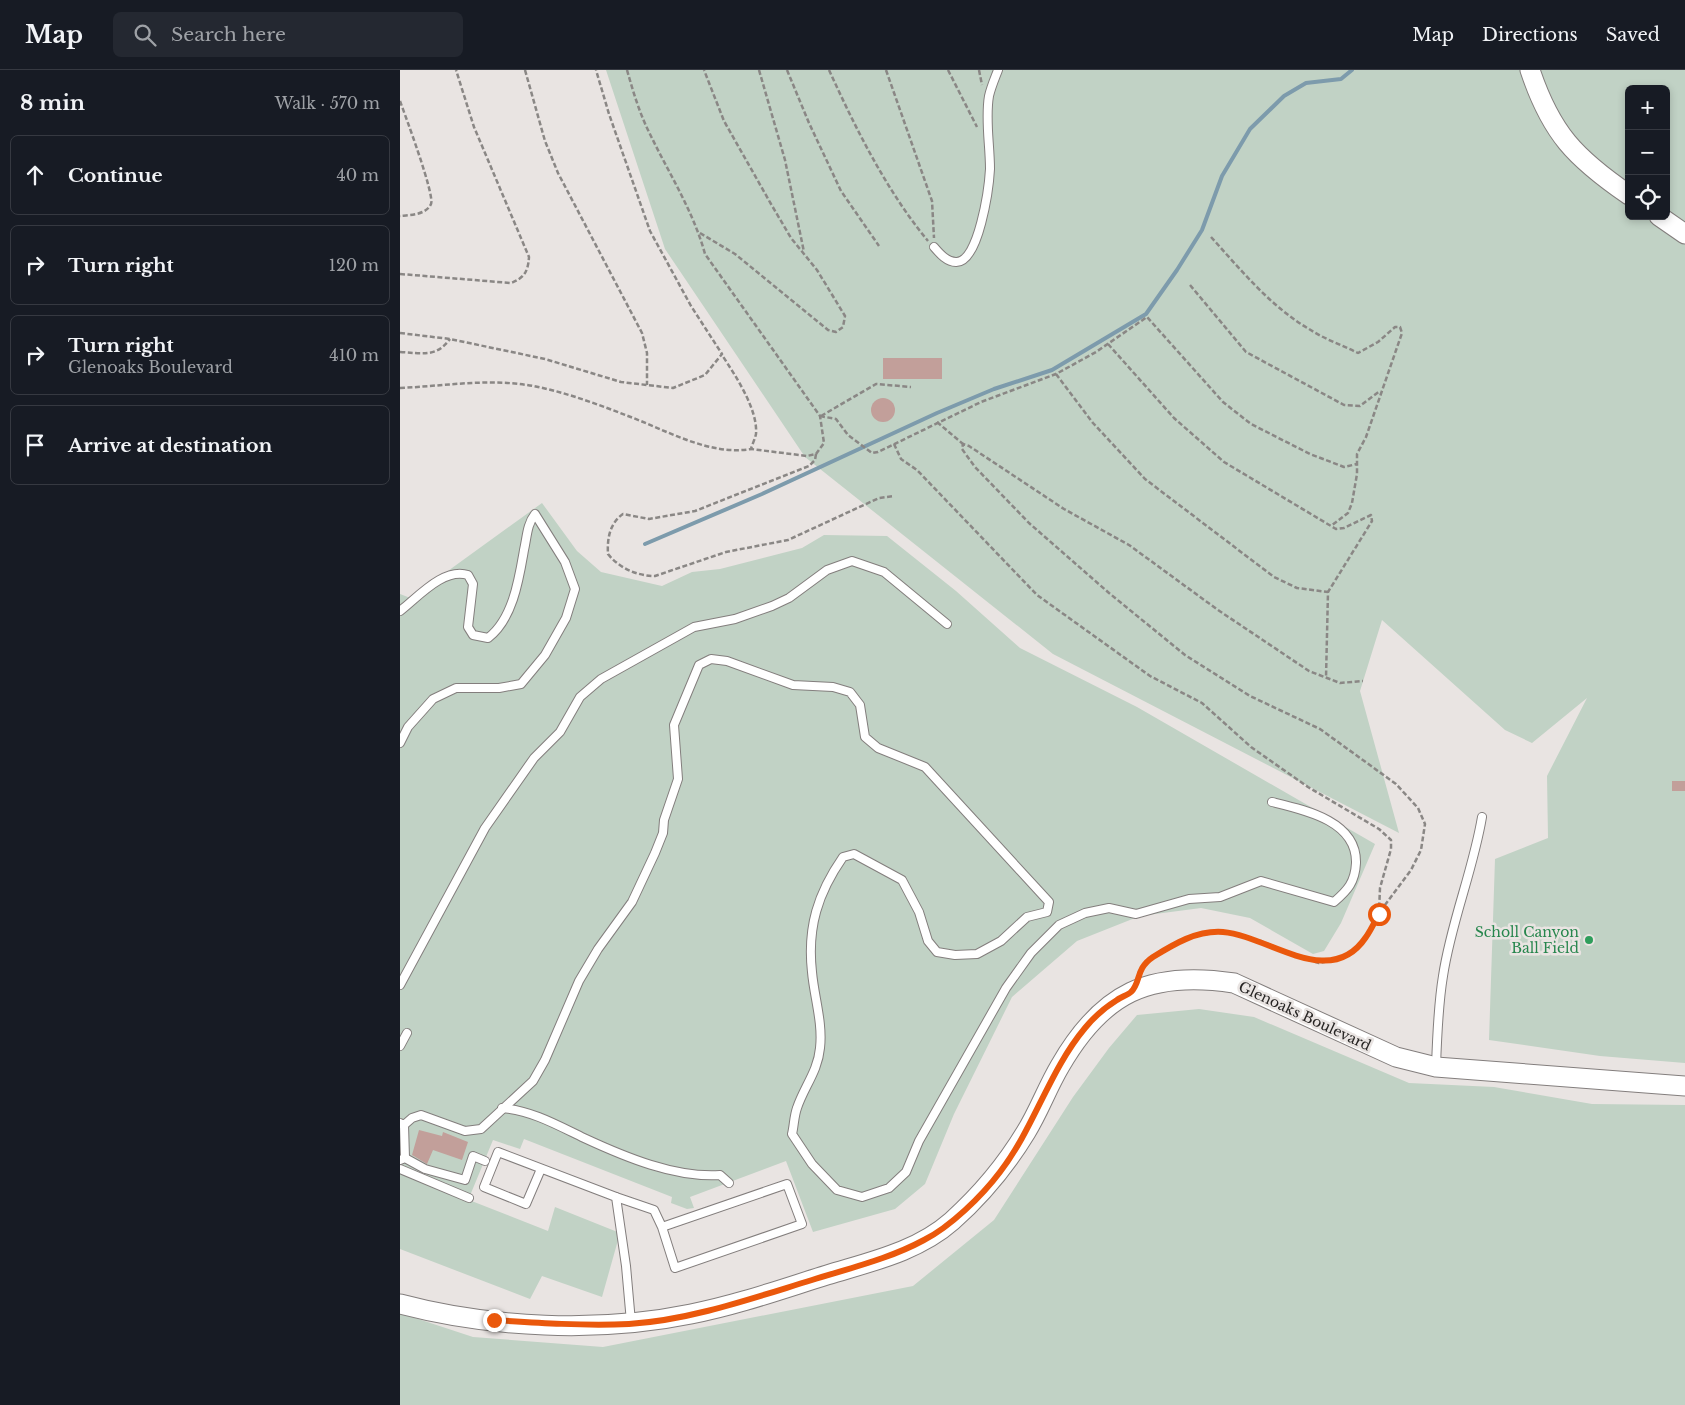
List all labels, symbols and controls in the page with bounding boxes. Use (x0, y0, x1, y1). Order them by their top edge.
search box (113, 12, 463, 57)
text: Map (25, 20, 83, 49)
icon: search (131, 21, 159, 49)
text: Search here (171, 23, 286, 46)
text: Map (1412, 24, 1454, 46)
text: Directions (1482, 24, 1578, 46)
text: Saved (1606, 24, 1660, 46)
map controls (1625, 85, 1670, 220)
button: + (1625, 85, 1670, 130)
text: 8 min (20, 90, 85, 116)
text: Walk · 570 m (275, 93, 380, 113)
button: − (1625, 130, 1670, 175)
icon: ahead (21, 161, 49, 189)
text: Continue (68, 164, 163, 187)
text: 40 m (336, 165, 379, 185)
button: locate (1625, 175, 1670, 220)
icon: right (21, 251, 49, 279)
text: Turn right (68, 254, 174, 277)
text: 120 m (329, 255, 379, 275)
text: Turn right (68, 334, 174, 357)
icon: right (21, 341, 49, 369)
text: 410 m (329, 345, 379, 365)
text: Glenoaks Boulevard (68, 357, 233, 377)
icon: arrive (21, 431, 49, 459)
text: Arrive at destination (68, 434, 272, 457)
route start (1368, 903, 1391, 926)
place label: Scholl Canyon Ball Field (1475, 923, 1580, 957)
marker: Scholl Canyon Ball Field (1583, 934, 1595, 946)
street label: Glenoaks Boulevard (1236, 977, 1375, 1055)
route end (483, 1309, 506, 1332)

